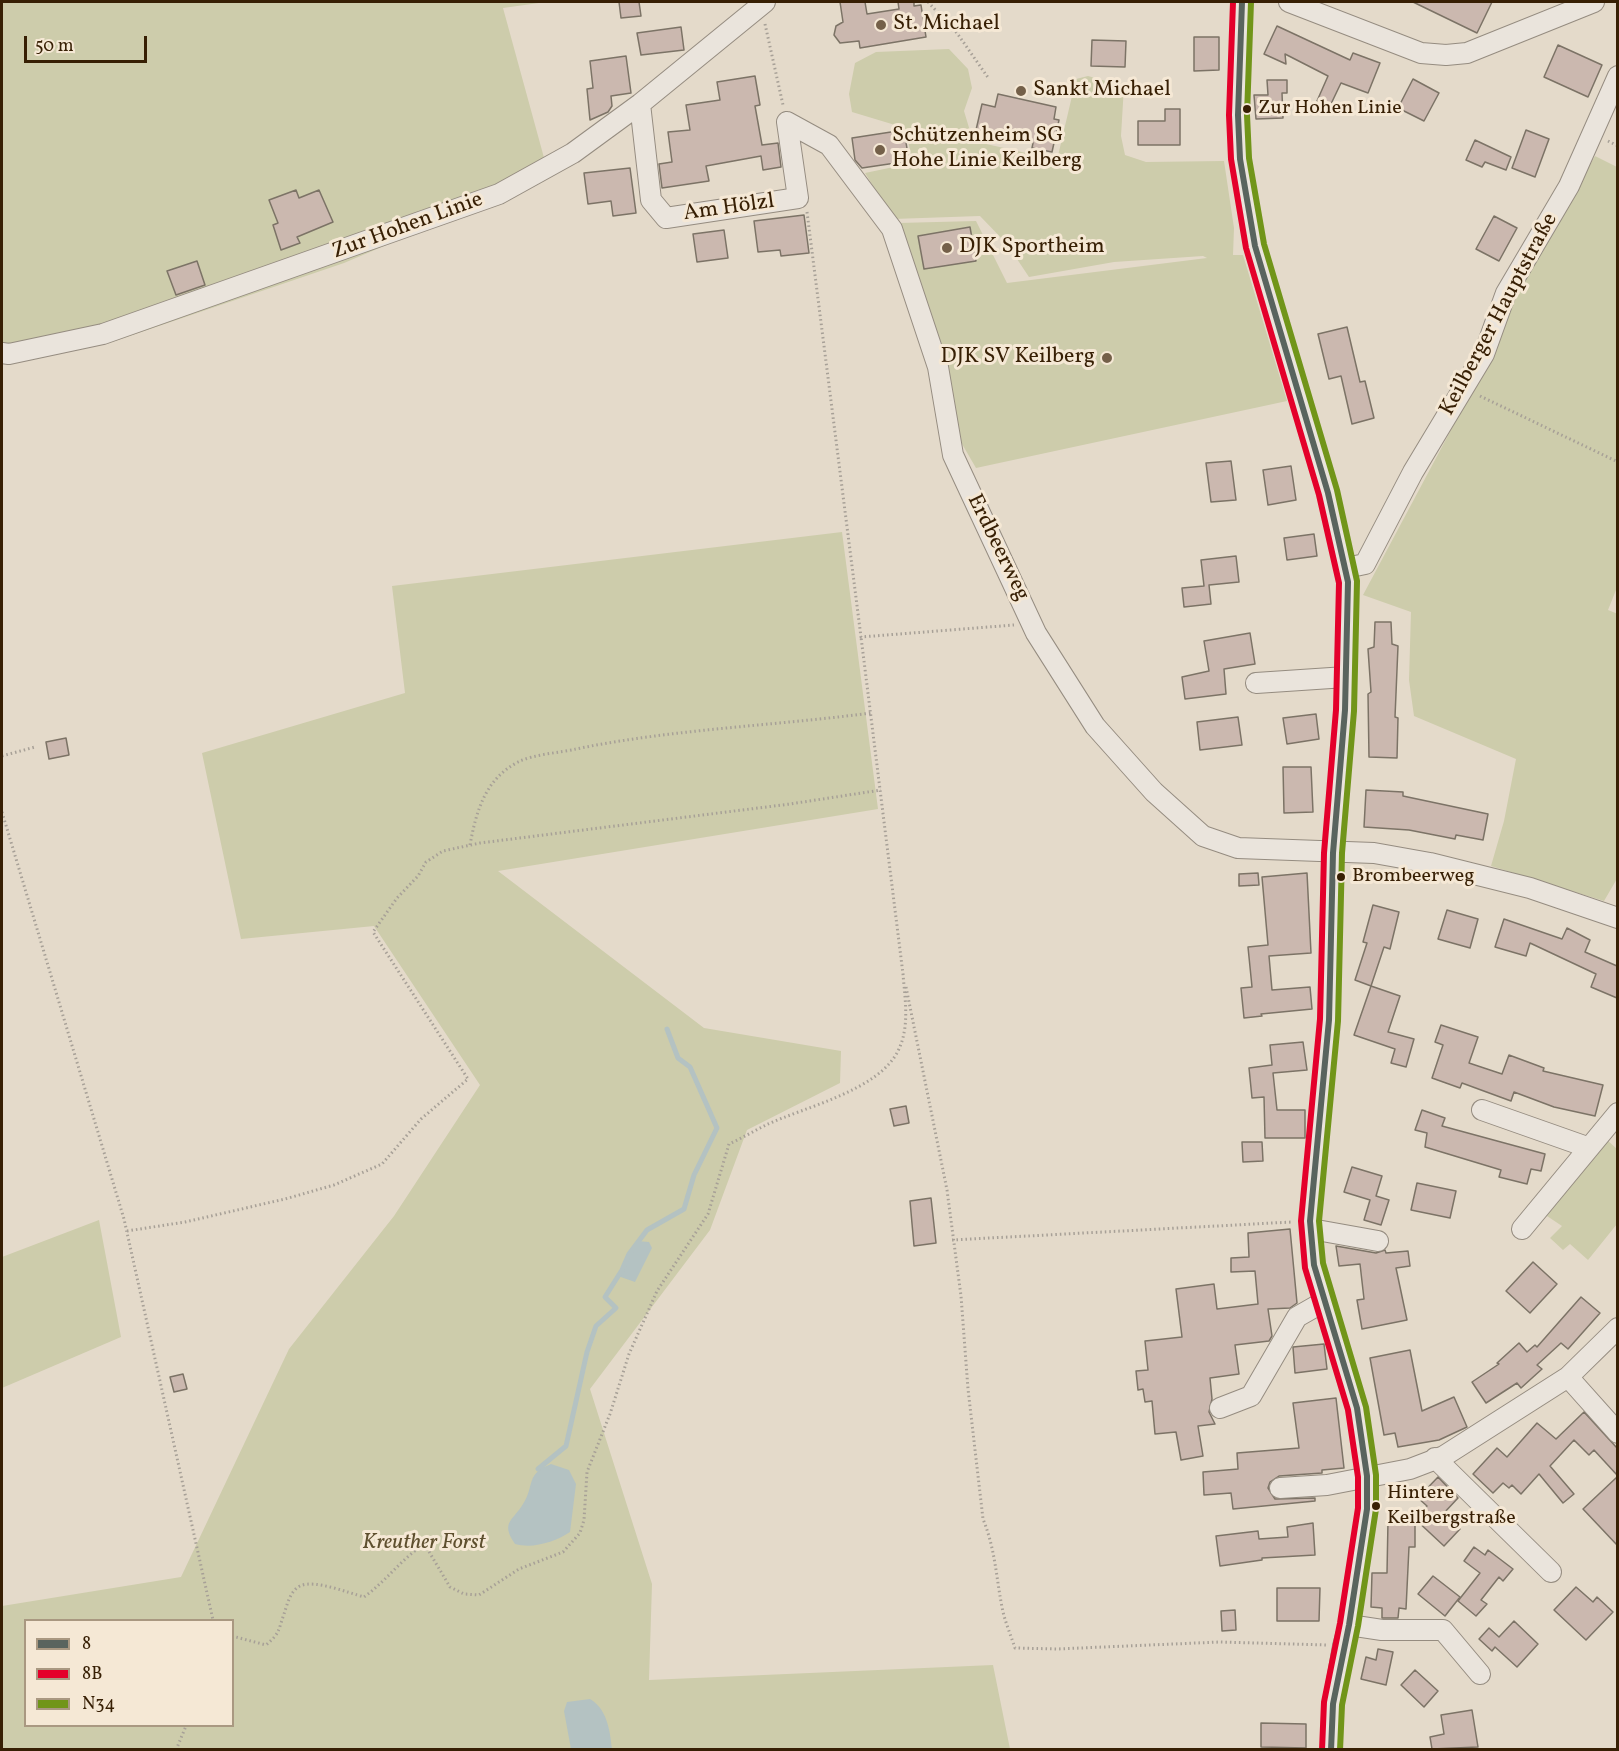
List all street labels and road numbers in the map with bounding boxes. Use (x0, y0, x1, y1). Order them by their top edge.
street label: Zur Hohen Linie (329, 188, 487, 266)
street label: Am Hölzl (682, 190, 776, 228)
street label: Keilberger Hauptstraße (1435, 209, 1565, 421)
street label: Erdbeerweg (960, 490, 1034, 606)

